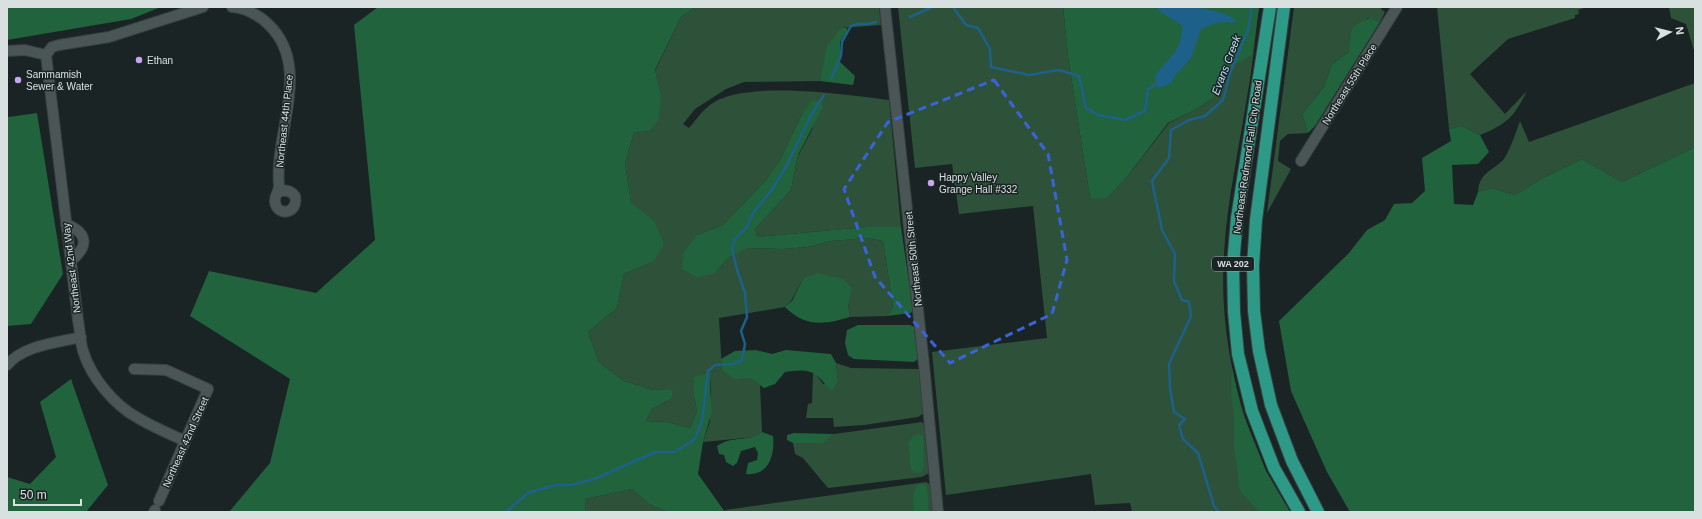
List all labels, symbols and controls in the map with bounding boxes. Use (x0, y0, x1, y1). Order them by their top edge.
north arrow (1650, 12, 1690, 52)
text: N (1673, 26, 1686, 36)
water label: Evans Creek (1209, 33, 1243, 97)
street label: Northeast 55th Place (1320, 41, 1379, 127)
marker: Ethan (134, 55, 144, 65)
place label: Ethan (147, 55, 173, 66)
place label: Sammamish Sewer & Water (26, 69, 94, 92)
street label: Northeast 44th Place (274, 74, 295, 168)
marker: Sammamish Sewer & Water (13, 75, 23, 85)
street label: Northeast Redmond Fall City Road (1231, 80, 1264, 235)
place label: Happy Valley Grange Hall #332 (939, 172, 1018, 195)
marker: Happy Valley Grange Hall #332 (926, 178, 936, 188)
street label: Northeast 50th Street (903, 211, 924, 307)
street label: Northeast 42nd Way (61, 222, 82, 314)
road number: WA 202 (1212, 257, 1254, 271)
street label: Northeast 42nd Street (161, 395, 210, 489)
scale bar (14, 481, 81, 507)
text: 50 m (20, 488, 47, 502)

